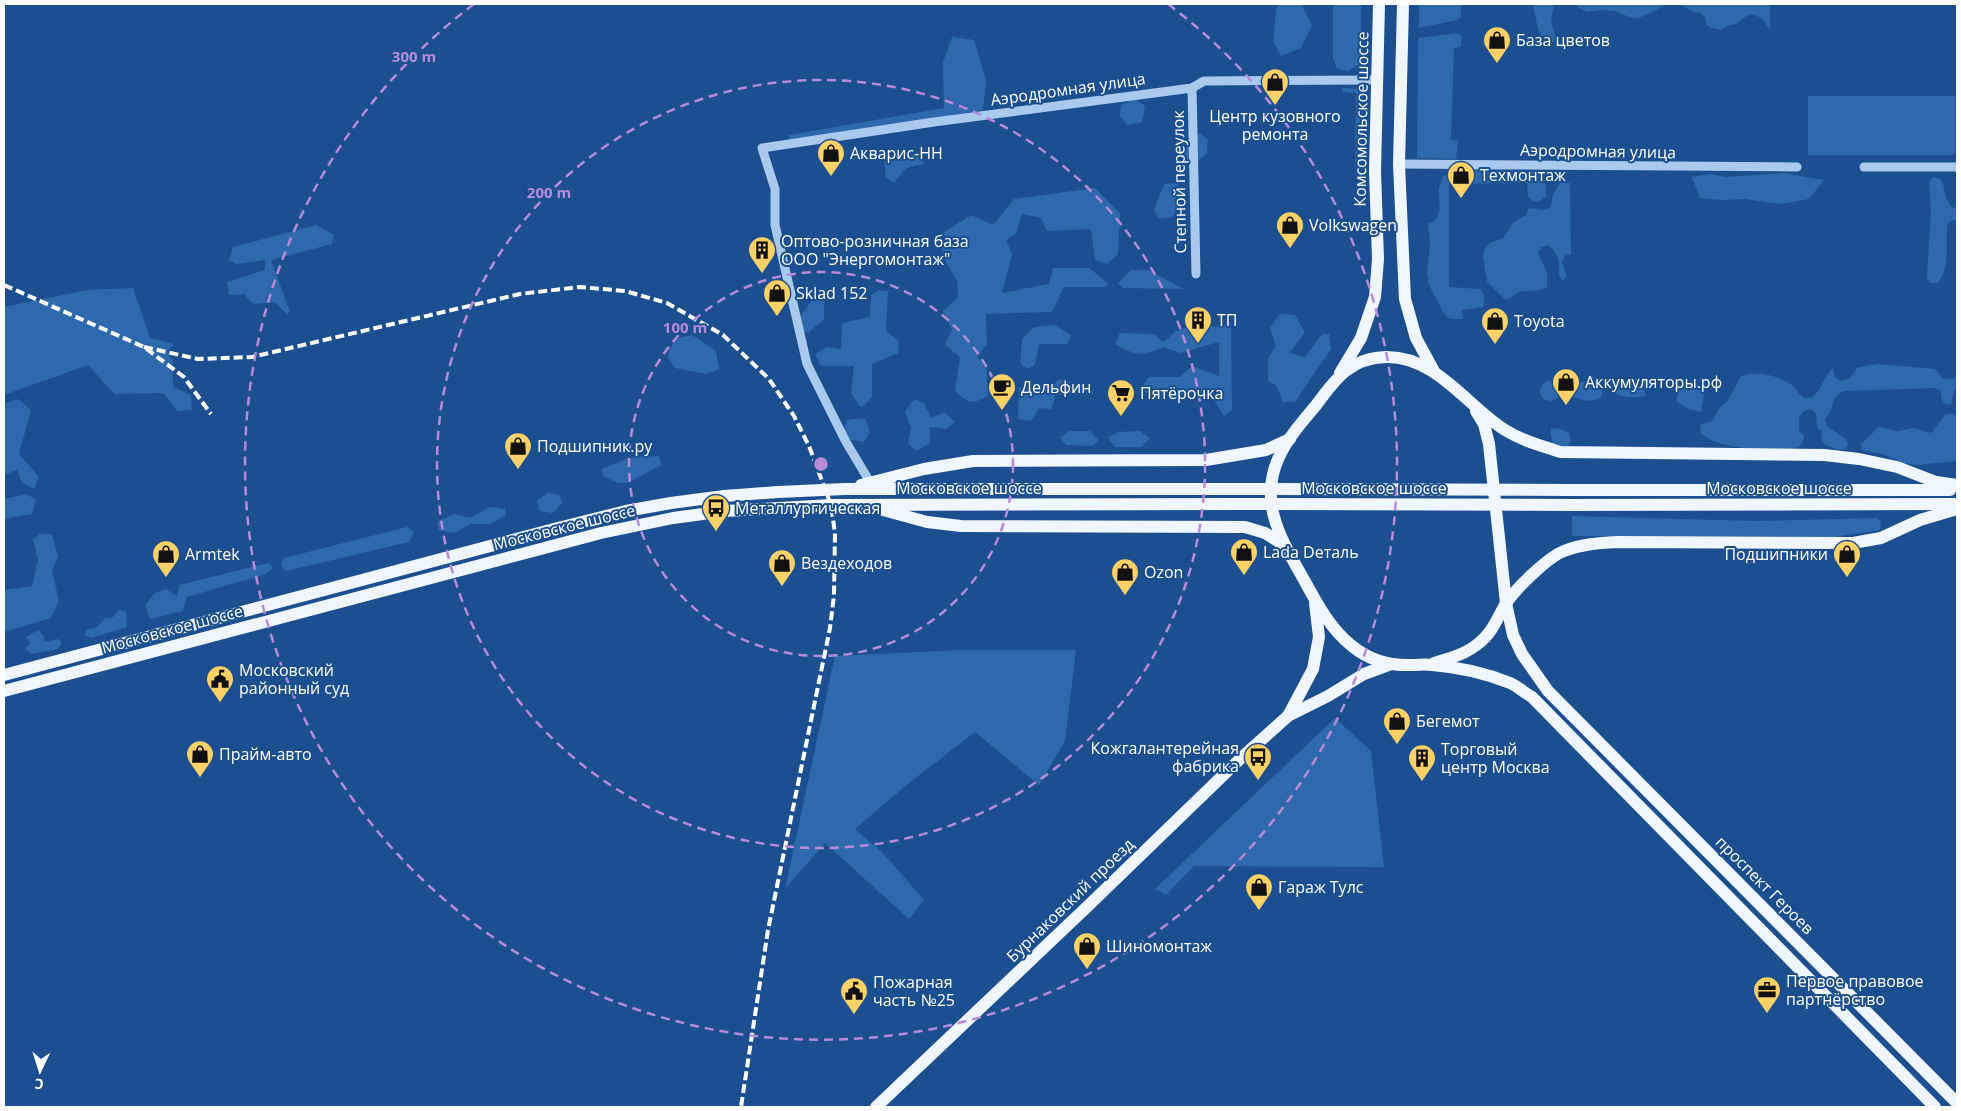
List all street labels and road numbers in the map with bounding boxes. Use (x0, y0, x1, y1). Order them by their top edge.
street label: Комсомольское шоссе (1348, 31, 1374, 207)
street label: Аэродромная улица (989, 67, 1147, 111)
street label: Степной переулок (1167, 109, 1191, 254)
street label: Аэродромная улица (1520, 139, 1676, 163)
street label: Московское шоссе (896, 477, 1042, 499)
street label: Московское шоссе (1301, 477, 1447, 499)
street label: Московское шоссе (1706, 477, 1852, 499)
street label: Московское шоссе (491, 499, 637, 555)
street label: Московское шоссе (99, 600, 245, 658)
street label: проспект Героев (1711, 831, 1819, 939)
street label: Бурнаковский проезд (1001, 833, 1139, 967)

